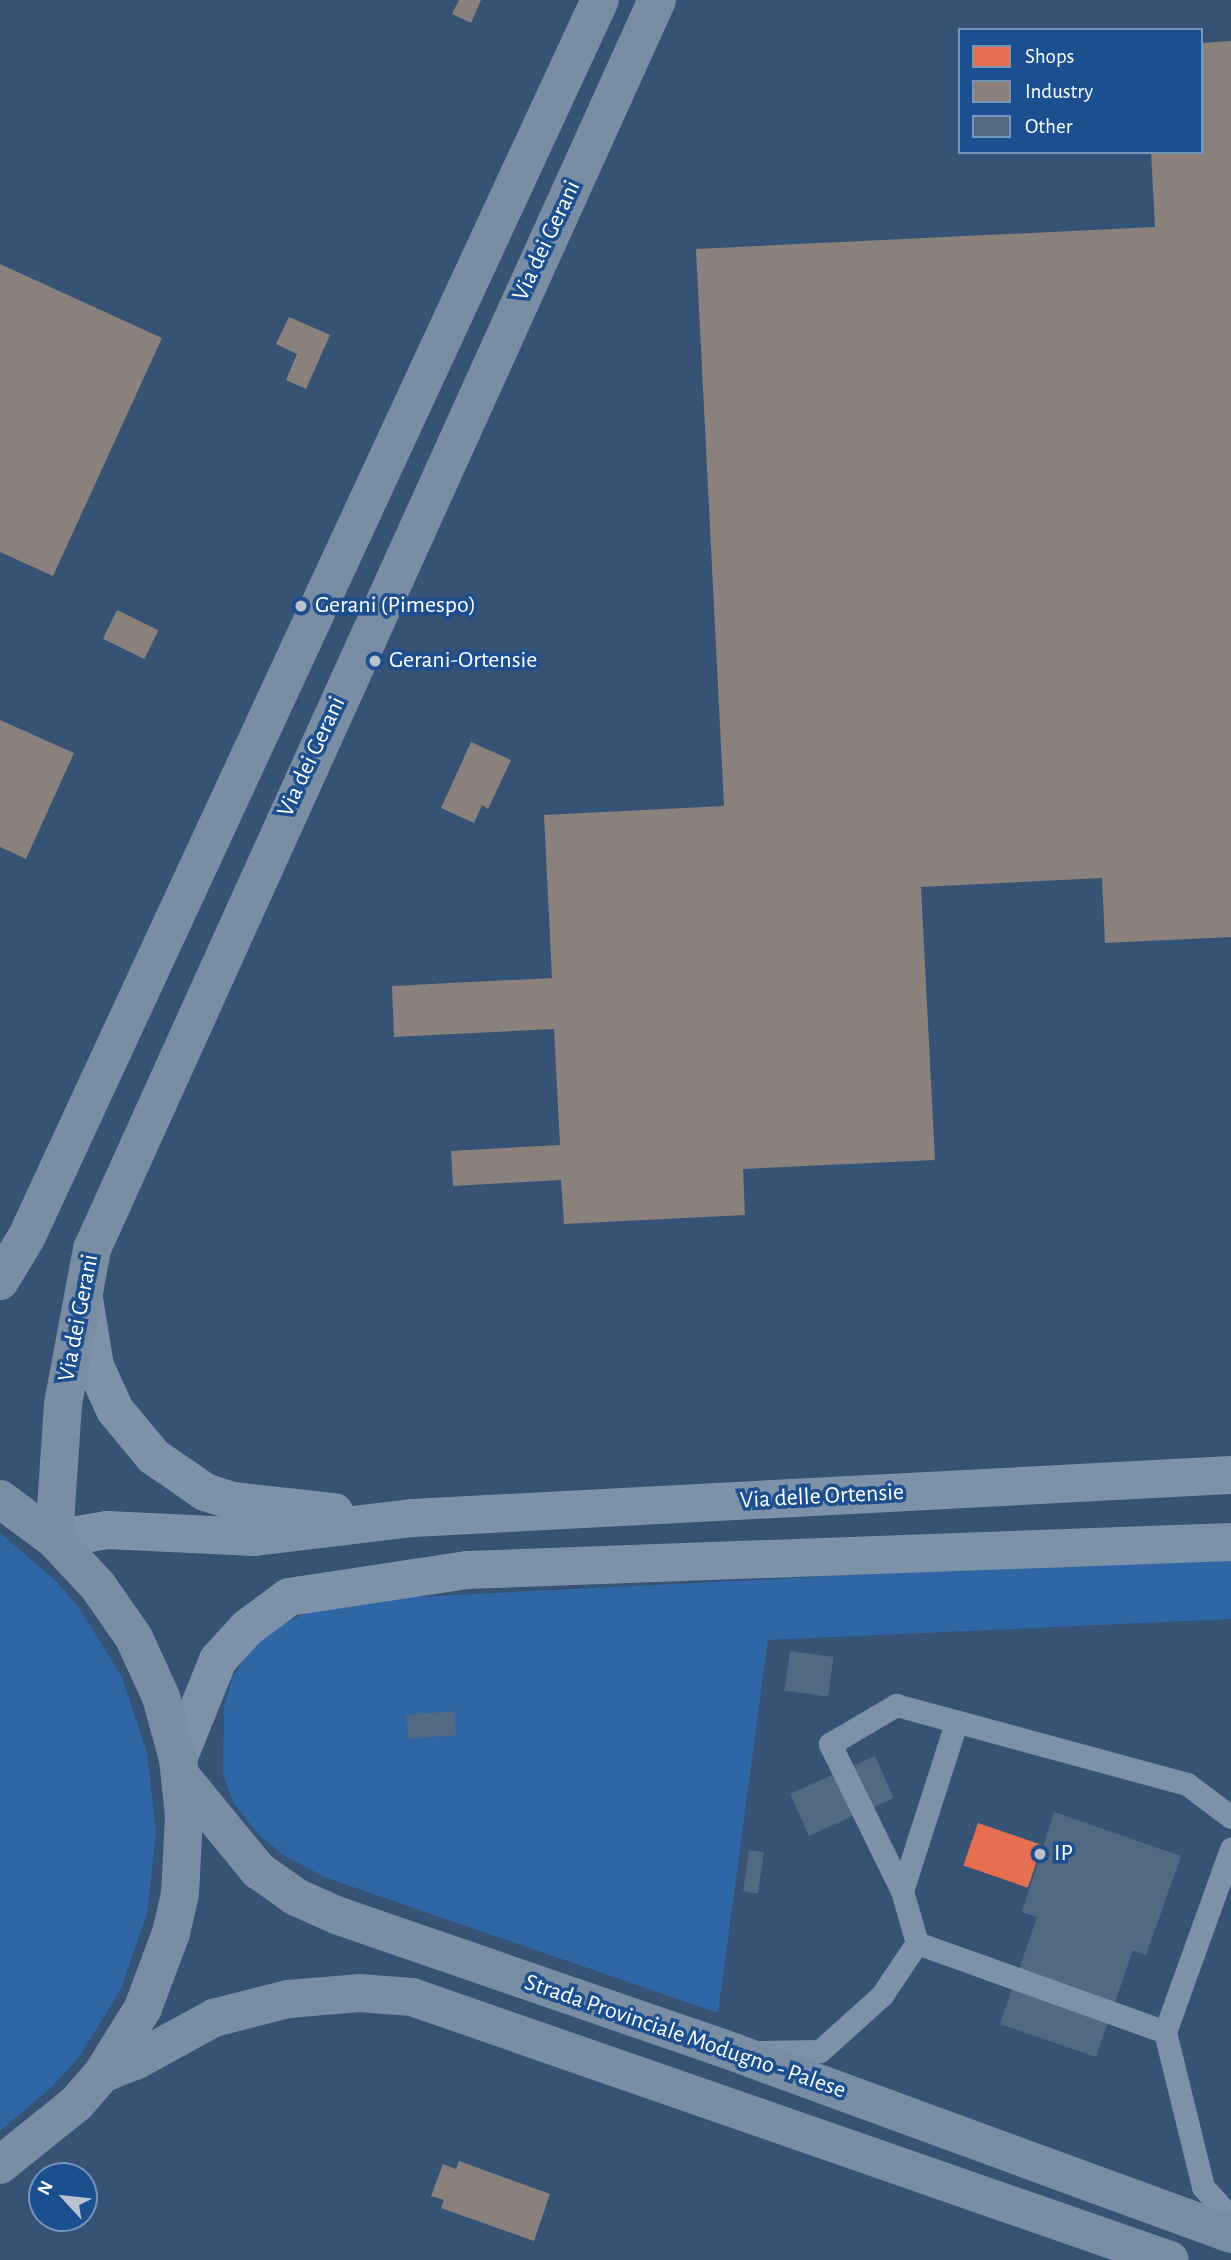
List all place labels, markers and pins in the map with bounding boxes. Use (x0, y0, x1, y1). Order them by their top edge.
place label: Gerani (Pimespo) (315, 592, 476, 620)
marker: Gerani (Pimespo) (293, 598, 309, 614)
place label: Gerani-Ortensie (389, 647, 537, 675)
marker: Gerani-Ortensie (367, 653, 383, 669)
place label: IP (1054, 1840, 1073, 1868)
marker: IP (1032, 1846, 1048, 1862)

